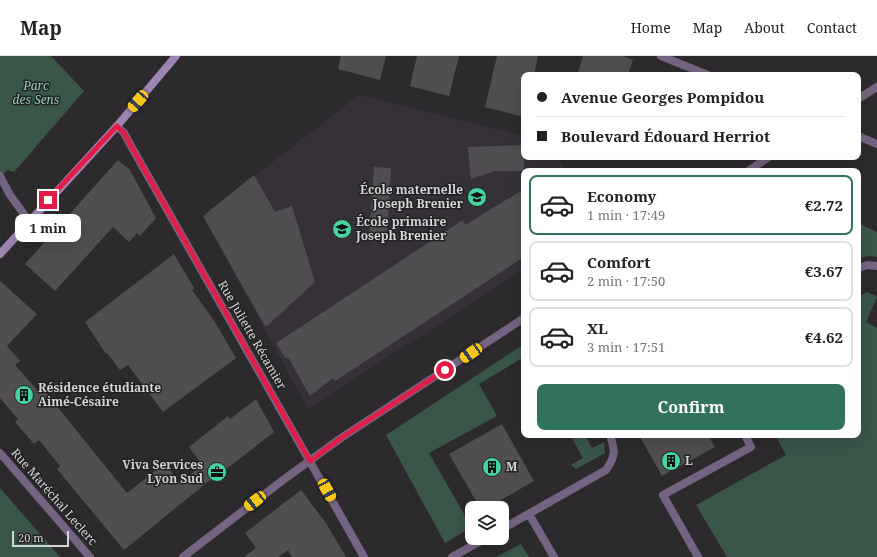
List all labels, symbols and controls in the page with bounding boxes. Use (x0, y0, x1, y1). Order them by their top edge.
text: Map (20, 15, 62, 41)
text: Home (631, 18, 671, 37)
text: Map (693, 18, 722, 37)
text: About (744, 18, 785, 37)
text: Contact (807, 18, 857, 37)
park label: Parc des Sens (13, 77, 60, 108)
text: Avenue Georges Pompidou (561, 87, 764, 107)
car (126, 88, 150, 114)
text: Boulevard Édouard Herriot (561, 126, 770, 146)
place label: École maternelle Joseph Brenier (360, 181, 464, 212)
school or university icon: École maternelle Joseph Brenier (466, 186, 488, 208)
text: Economy (587, 186, 656, 206)
icon: car (539, 187, 575, 223)
route end (39, 191, 57, 209)
text: €2.72 (805, 195, 843, 215)
text: 1 min · 17:49 (587, 206, 665, 224)
place label: École primaire Joseph Brenier (355, 213, 447, 244)
callout: 1 min (15, 214, 81, 242)
school or university icon: École primaire Joseph Brenier (331, 218, 353, 240)
text: 1 min (30, 219, 66, 237)
text: Comfort (587, 252, 650, 272)
icon: car (539, 253, 575, 289)
text: €3.67 (805, 261, 843, 281)
text: 2 min · 17:50 (587, 272, 665, 290)
street label: Rue Juliette Récamier (214, 277, 291, 393)
text: XL (587, 318, 608, 338)
icon: car (539, 319, 575, 355)
text: €4.62 (805, 327, 843, 347)
text: 3 min · 17:51 (587, 338, 665, 356)
car (458, 341, 484, 365)
route start (436, 361, 454, 379)
place label: Résidence étudiante Aimé-Césaire (38, 379, 161, 410)
building icon: Résidence étudiante Aimé-Césaire (13, 384, 35, 406)
button: Confirm (537, 384, 845, 430)
street label: Rue Maréchal Leclerc (7, 444, 101, 549)
building icon: L (660, 450, 682, 472)
place label: L (685, 452, 693, 469)
place label: Viva Services Lyon Sud (122, 456, 203, 487)
building icon: M (481, 456, 503, 478)
place label: M (506, 458, 518, 475)
office icon: Viva Services Lyon Sud (206, 461, 228, 483)
car (316, 477, 338, 503)
car (242, 489, 268, 513)
map controls (465, 501, 509, 545)
button: layers (465, 501, 509, 545)
scale bar (12, 529, 69, 548)
text: 20 m (18, 530, 44, 545)

